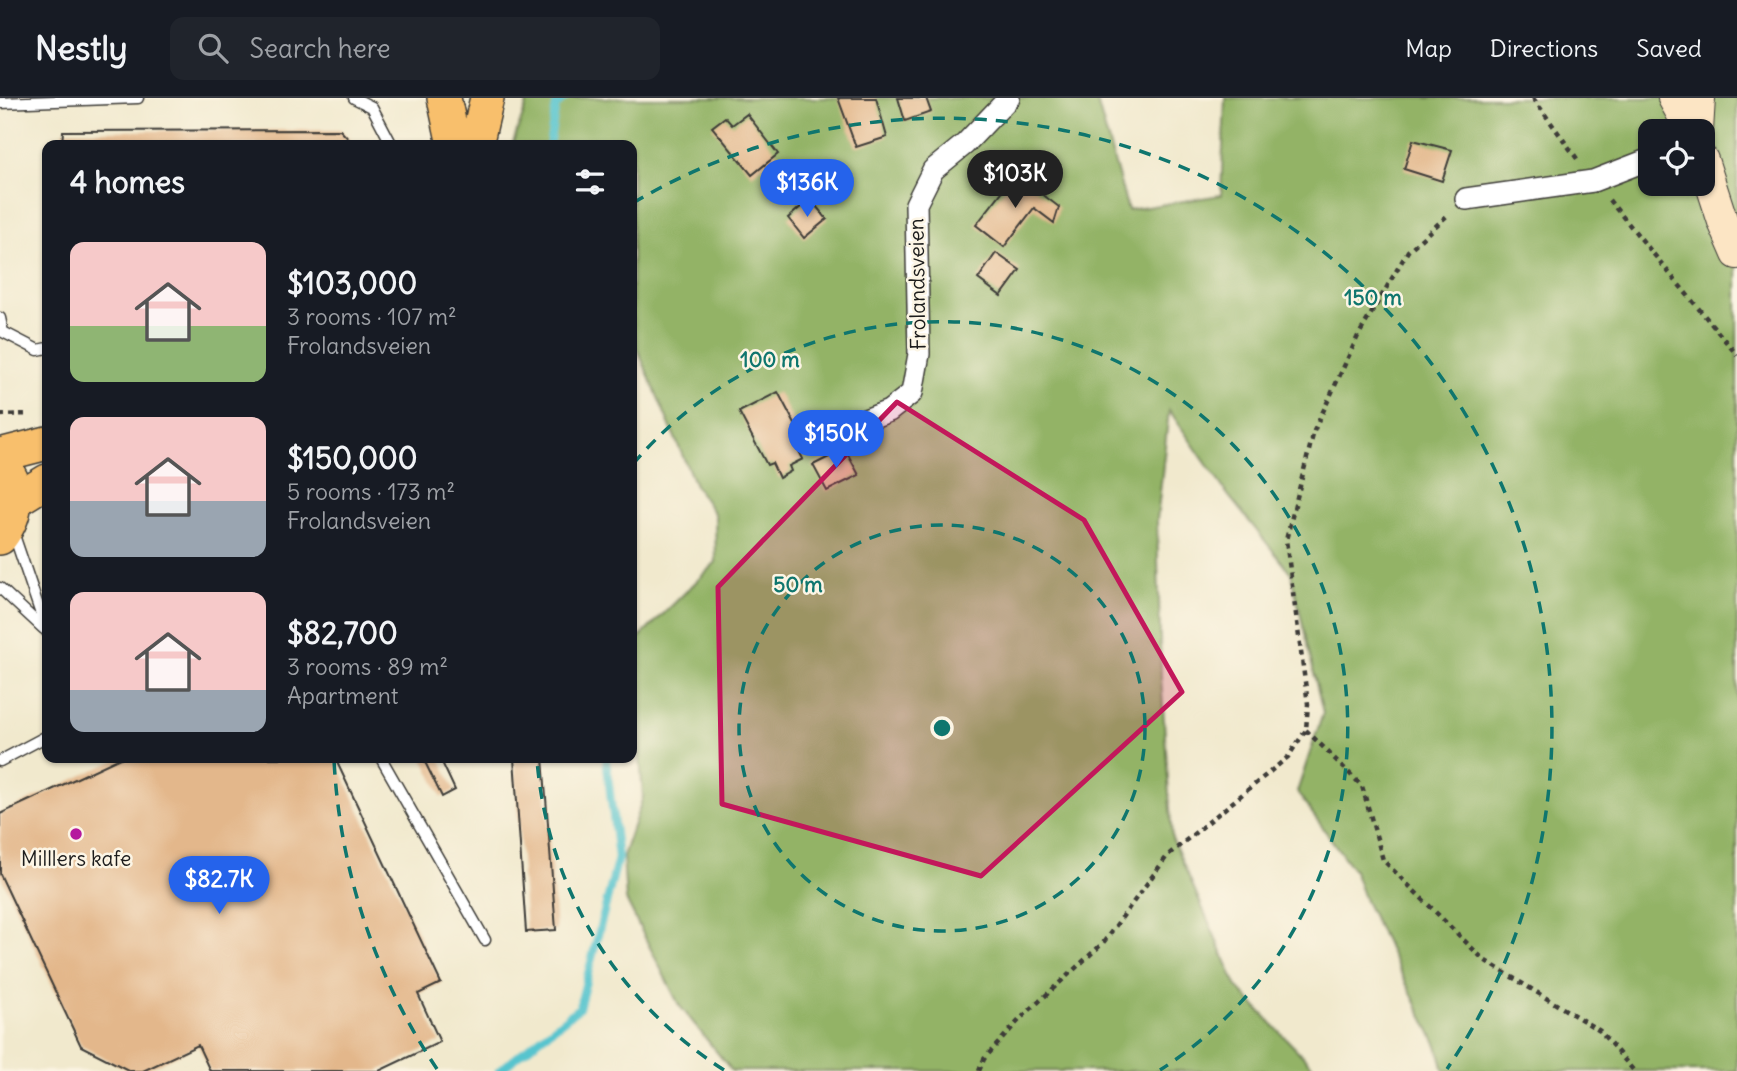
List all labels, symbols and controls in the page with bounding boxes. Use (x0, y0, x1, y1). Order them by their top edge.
search box (170, 17, 660, 80)
text: Nestly (35, 27, 128, 69)
icon: search (194, 29, 232, 67)
text: Search here (250, 32, 391, 65)
text: Map (1405, 33, 1452, 63)
text: Directions (1490, 33, 1598, 63)
text: Saved (1636, 33, 1702, 63)
map controls (1638, 119, 1715, 196)
button: locate (1638, 119, 1715, 196)
pin: $103K (966, 150, 1064, 210)
text: $103K (983, 158, 1047, 187)
pin: $136K (758, 159, 856, 219)
text: 4 homes (70, 163, 185, 201)
icon: filters (571, 163, 609, 201)
text: $136K (776, 167, 838, 196)
street label: Frolandsveien (902, 218, 932, 350)
text: $103,000 (287, 264, 417, 302)
icon: home (126, 270, 210, 354)
text: 150 m (1344, 284, 1402, 311)
text: 3 rooms · 107 m² (287, 302, 457, 331)
text: Frolandsveien (287, 331, 431, 360)
text: 100 m (740, 346, 800, 373)
pin: $150K (787, 410, 885, 470)
text: $150K (804, 418, 868, 447)
text: $150,000 (287, 439, 418, 477)
icon: home (126, 445, 210, 529)
text: 5 rooms · 173 m² (287, 477, 455, 506)
text: Frolandsveien (287, 506, 431, 535)
text: 50 m (773, 571, 823, 598)
text: $82,700 (287, 614, 398, 652)
icon: home (126, 620, 210, 704)
text: 3 rooms · 89 m² (287, 652, 448, 681)
text: Apartment (287, 681, 399, 710)
centre of rings (930, 716, 954, 740)
marker: Milllers kafe (68, 826, 84, 842)
place label: Milllers kafe (21, 845, 131, 872)
pin: $82.7K (162, 856, 276, 916)
text: $82.7K (185, 864, 253, 893)

